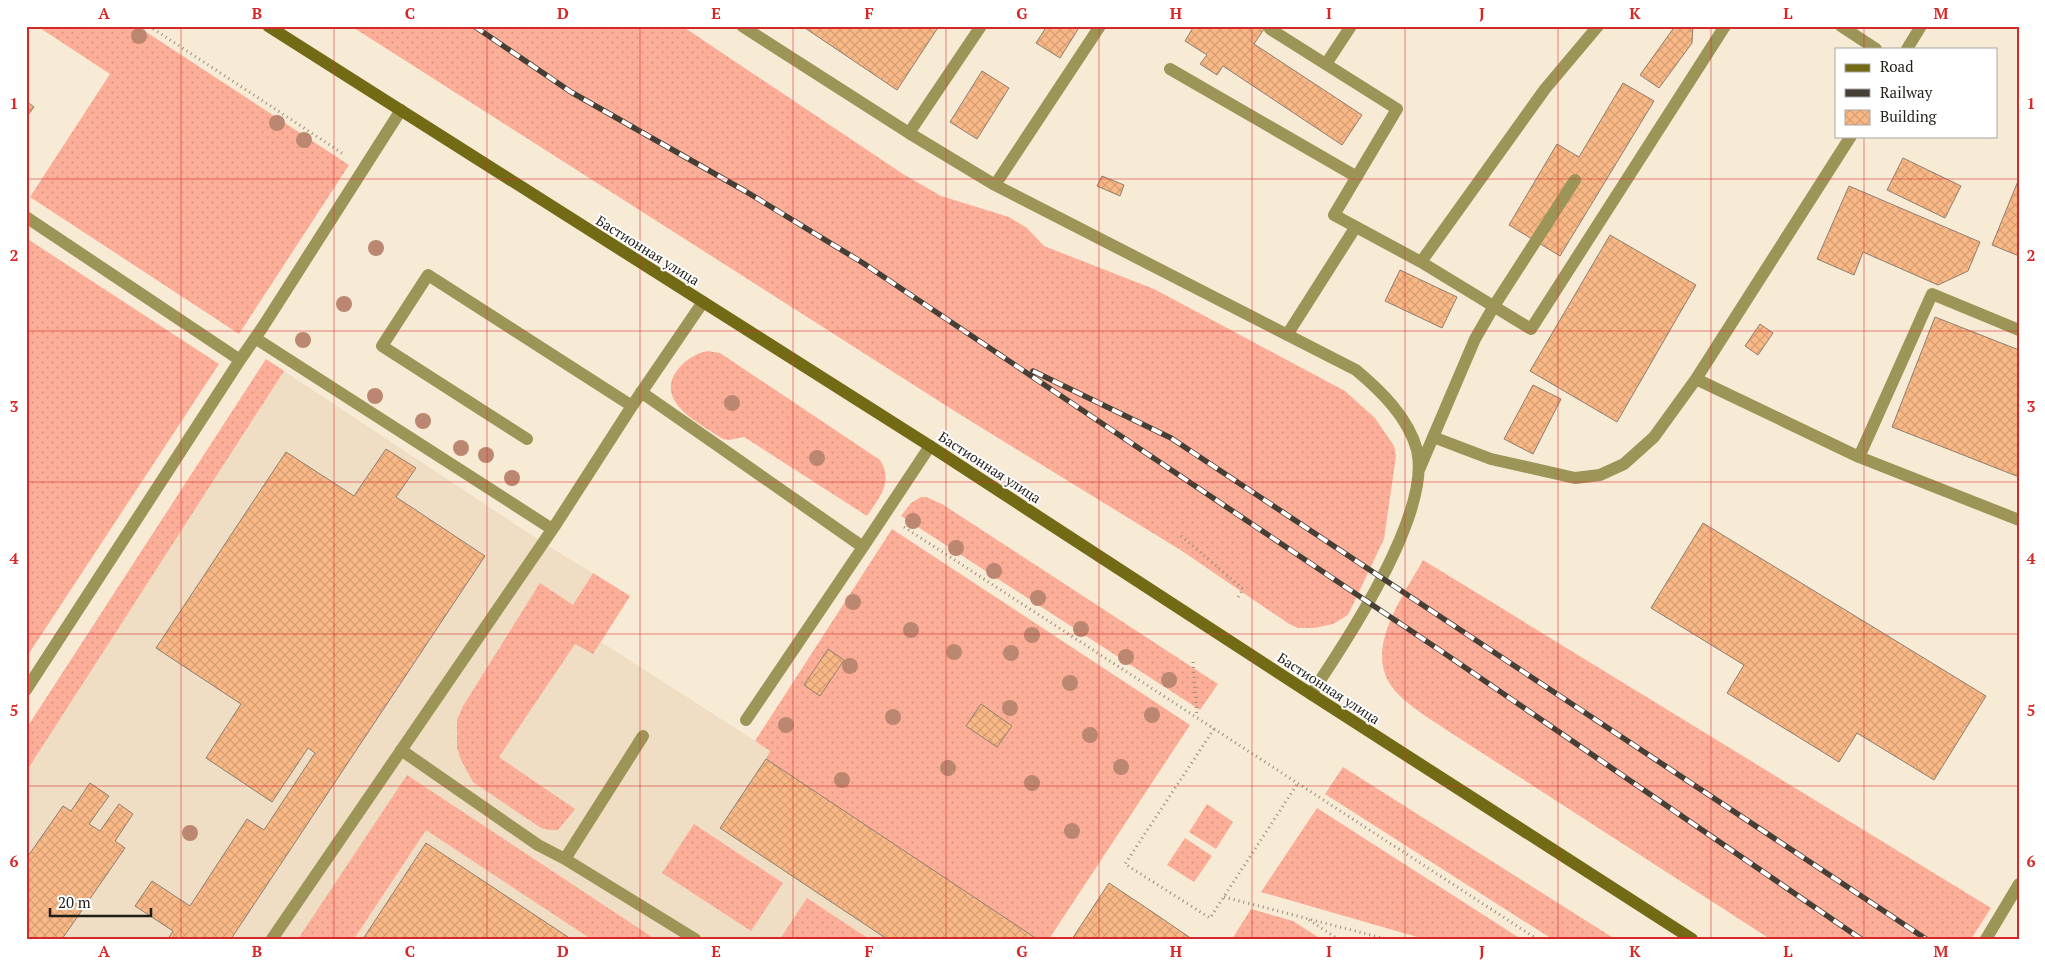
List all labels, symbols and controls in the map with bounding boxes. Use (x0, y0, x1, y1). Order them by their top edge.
text: A (98, 2, 110, 24)
text: B (252, 2, 262, 24)
text: C (405, 2, 415, 24)
text: D (557, 2, 569, 24)
text: E (711, 2, 721, 24)
text: F (864, 2, 874, 24)
text: G (1016, 2, 1028, 24)
text: H (1170, 2, 1182, 24)
text: I (1326, 2, 1332, 24)
text: J (1479, 2, 1485, 24)
text: K (1629, 2, 1641, 24)
text: L (1783, 2, 1793, 24)
text: M (1934, 2, 1949, 24)
legend (1835, 48, 1998, 138)
text: Road (1880, 56, 1913, 76)
text: Railway (1880, 82, 1933, 102)
text: 1 (9, 92, 19, 114)
text: 1 (2026, 92, 2036, 114)
text: Building (1880, 106, 1938, 126)
street label: Бастионная улица (593, 211, 703, 289)
text: 2 (9, 244, 19, 266)
text: 2 (2026, 244, 2036, 266)
text: 3 (9, 395, 19, 417)
text: 3 (2026, 395, 2036, 417)
street label: Бастионная улица (935, 427, 1045, 507)
text: 4 (9, 547, 19, 569)
text: 4 (2026, 547, 2036, 569)
street label: Бастионная улица (1274, 648, 1384, 728)
text: 5 (9, 699, 19, 721)
text: 5 (2026, 699, 2036, 721)
text: 6 (9, 850, 19, 872)
text: 6 (2026, 850, 2036, 872)
scale bar (50, 885, 151, 917)
text: 20 m (58, 892, 91, 912)
text: A (98, 940, 110, 962)
text: B (252, 940, 262, 962)
text: C (405, 940, 415, 962)
text: D (557, 940, 569, 962)
text: E (711, 940, 721, 962)
text: F (864, 940, 874, 962)
text: G (1016, 940, 1028, 962)
text: H (1170, 940, 1182, 962)
text: I (1326, 940, 1332, 962)
text: J (1479, 940, 1485, 962)
text: K (1629, 940, 1641, 962)
text: L (1783, 940, 1793, 962)
text: M (1934, 940, 1949, 962)

